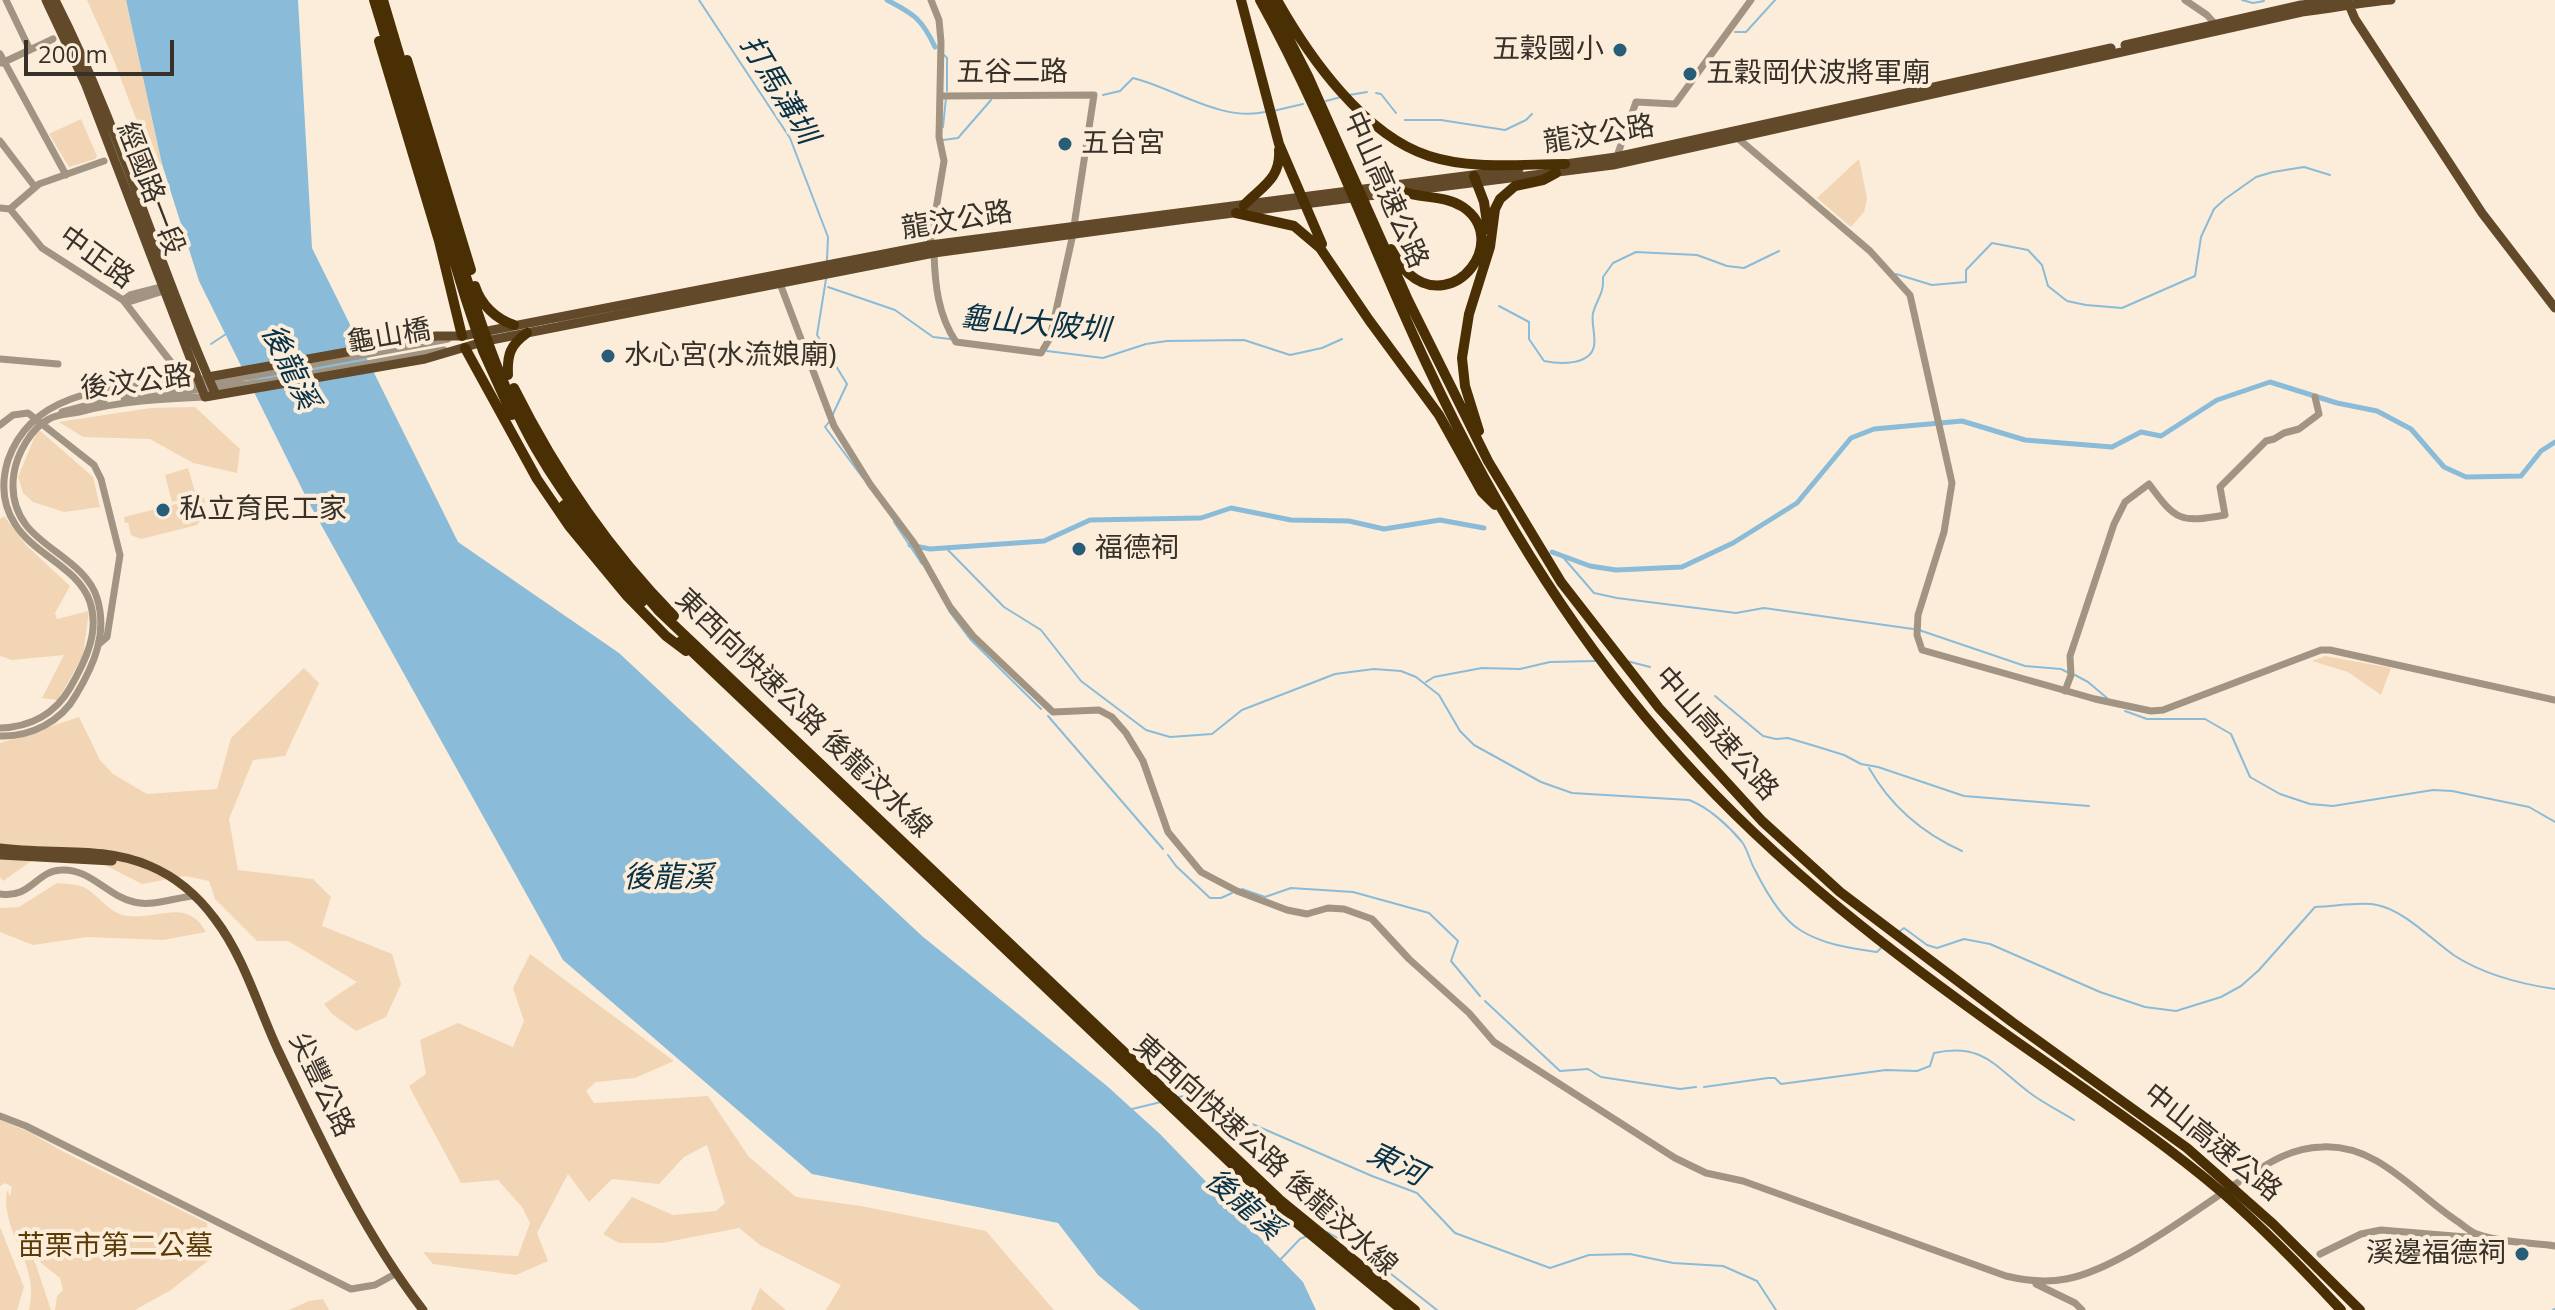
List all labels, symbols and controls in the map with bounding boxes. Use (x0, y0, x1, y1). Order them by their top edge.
scale bar (28, 24, 178, 74)
water label: 打馬溝圳 (732, 29, 824, 151)
place label: 五穀國小 (1492, 33, 1604, 67)
text: 200 m (38, 37, 108, 70)
marker: 五穀國小 (1611, 41, 1629, 59)
street label: 五谷二路 (956, 56, 1068, 90)
place label: 五穀岡伏波將軍廟 (1706, 57, 1930, 91)
marker: 五穀岡伏波將軍廟 (1681, 65, 1699, 83)
street label: 中山高速公路 (1335, 106, 1435, 274)
street label: 龍汶公路 (1541, 110, 1657, 160)
street label: 經國路一段 (109, 118, 191, 260)
place label: 五台宮 (1081, 127, 1165, 161)
marker: 五台宮 (1056, 135, 1074, 153)
street label: 龍汶公路 (899, 196, 1015, 246)
street label: 中正路 (52, 220, 140, 296)
water label: 龜山大陂圳 (959, 301, 1111, 349)
street label: 龜山橋 (345, 313, 433, 361)
water label: 後龍溪 (253, 319, 325, 415)
place label: 水心宮(水流娘廟) (624, 339, 837, 373)
marker: 水心宮(水流娘廟) (599, 347, 617, 365)
street label: 後汶公路 (78, 360, 194, 406)
place label: 私立育民工家 (179, 493, 347, 527)
marker: 私立育民工家 (154, 501, 172, 519)
place label: 福德祠 (1095, 532, 1179, 566)
marker: 福德祠 (1070, 540, 1088, 558)
street label: 東西向快速公路 後龍汶水線 (668, 583, 938, 845)
street label: 中山高速公路 (1647, 660, 1785, 808)
water label: 後龍溪 (623, 860, 713, 896)
street label: 尖豐公路 (281, 1027, 361, 1143)
street label: 東西向快速公路 後龍汶水線 (1126, 1029, 1404, 1283)
street label: 中山高速公路 (2136, 1077, 2288, 1209)
water label: 東河 (1361, 1136, 1431, 1194)
water label: 後龍溪 (1197, 1162, 1289, 1248)
park label: 苗栗市第二公墓 (17, 1230, 213, 1264)
place label: 溪邊福德祠 (2366, 1237, 2506, 1271)
marker: 溪邊福德祠 (2513, 1245, 2531, 1263)

